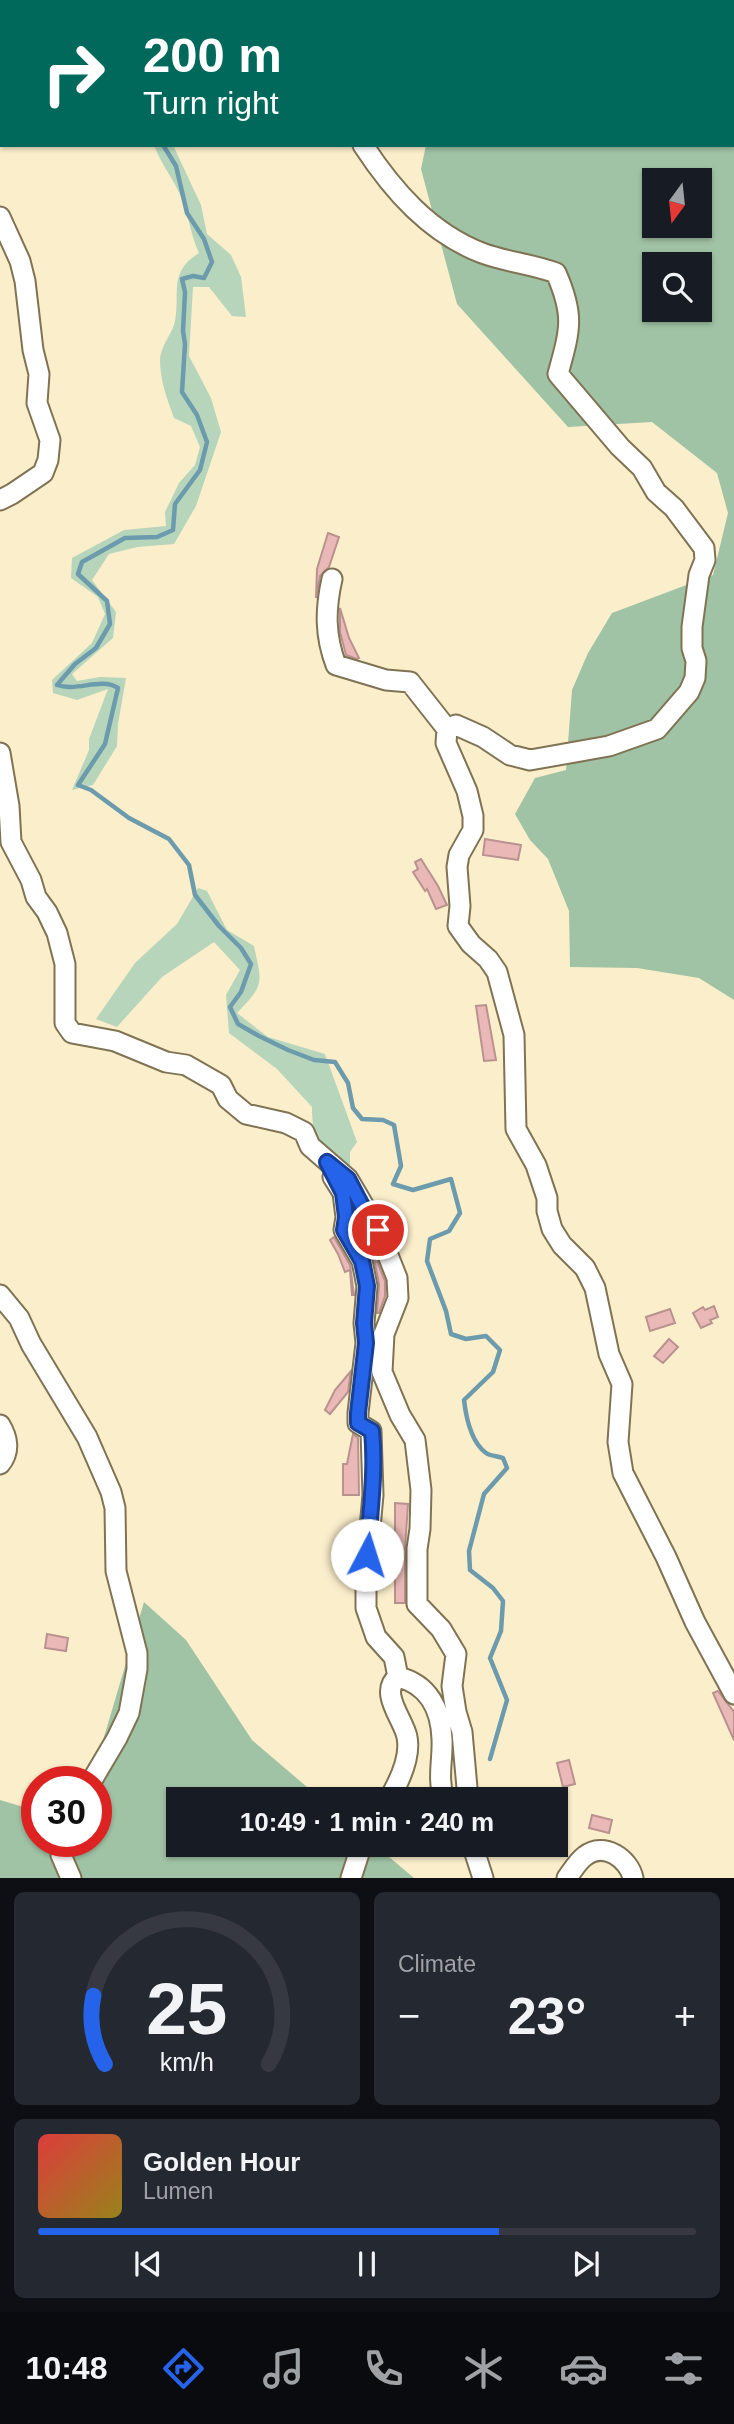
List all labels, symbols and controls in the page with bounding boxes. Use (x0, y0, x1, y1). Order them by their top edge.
icon: right (28, 28, 119, 119)
text: 200 m (143, 28, 282, 82)
text: Turn right (143, 85, 279, 121)
north arrow (642, 168, 712, 238)
map controls (642, 168, 712, 322)
button: search (642, 252, 712, 322)
pin (348, 1200, 408, 1260)
icon: arrive (359, 1211, 397, 1249)
position arrow (330, 1518, 404, 1592)
speed limit sign: 30 (21, 1766, 112, 1857)
text: 10:49 · 1 min · 240 m (240, 1807, 494, 1837)
text: Climate (398, 1951, 476, 1977)
text: 25 (147, 1969, 227, 2050)
text: 23° (508, 1987, 586, 2045)
text: − (398, 1995, 420, 2037)
text: + (674, 1995, 696, 2037)
text: km/h (160, 2048, 214, 2076)
text: Golden Hour (143, 2147, 300, 2177)
text: Lumen (143, 2178, 213, 2204)
icon: previous (129, 2245, 167, 2283)
icon: pause (348, 2245, 386, 2283)
icon: next (567, 2245, 605, 2283)
icon: directions (159, 2344, 208, 2393)
icon: music (259, 2344, 308, 2393)
icon: phone (359, 2344, 408, 2393)
icon: climate (459, 2344, 508, 2393)
icon: car (559, 2344, 608, 2393)
icon: filters (659, 2344, 708, 2393)
text: 10:48 (26, 2350, 107, 2386)

